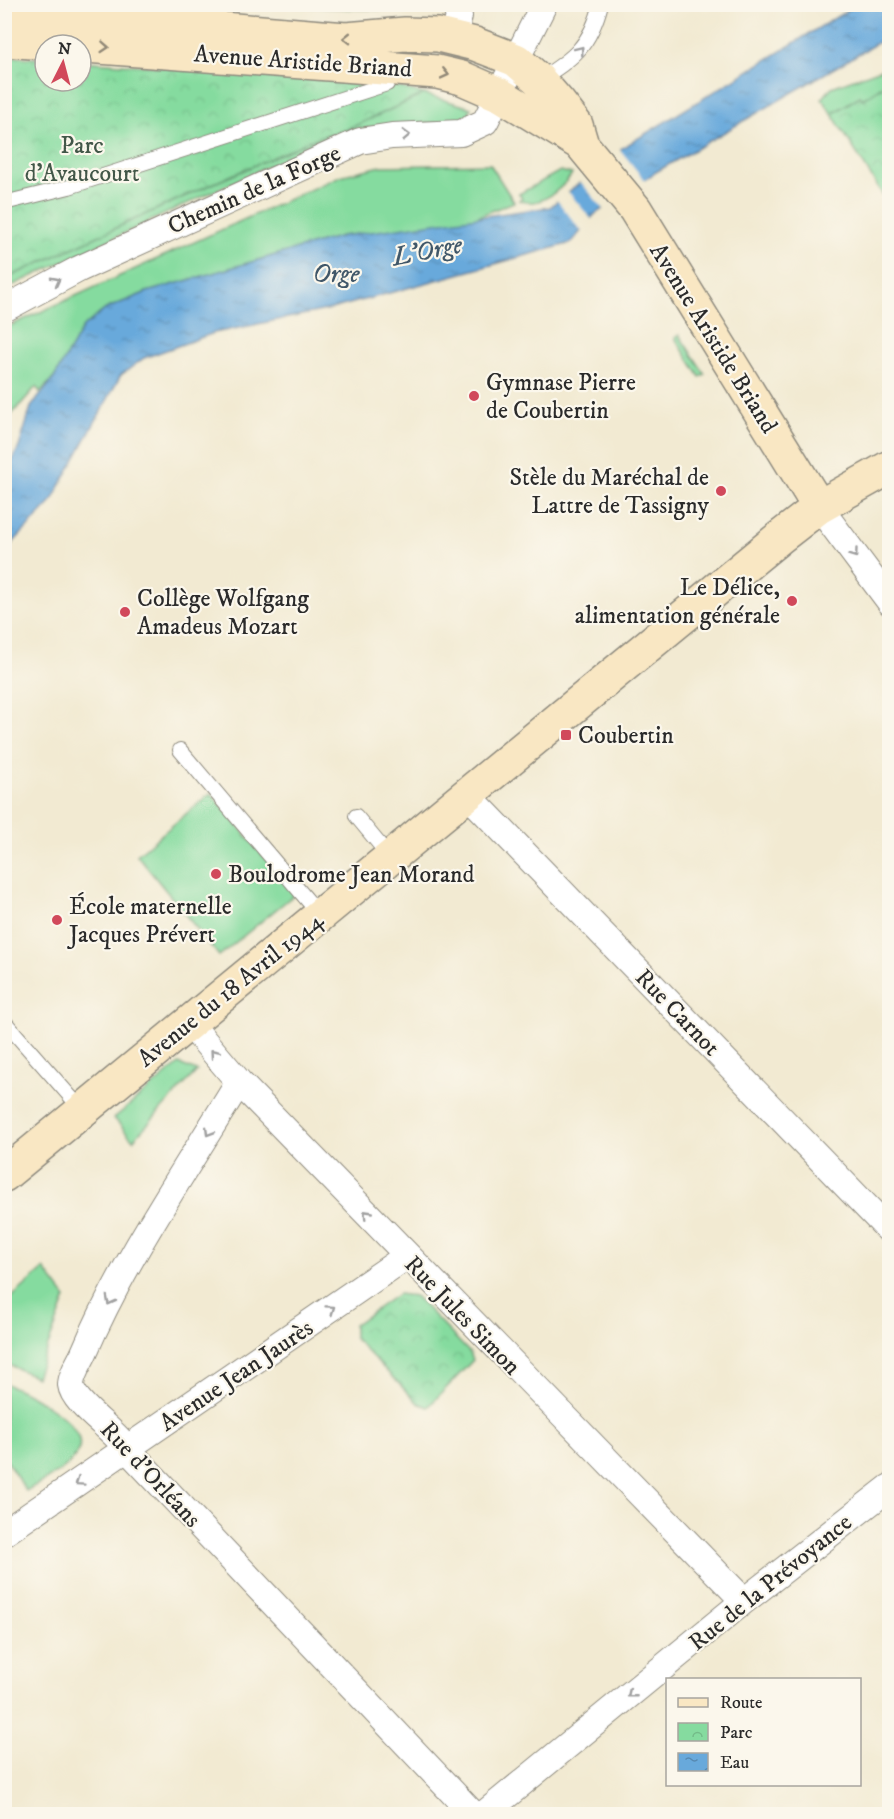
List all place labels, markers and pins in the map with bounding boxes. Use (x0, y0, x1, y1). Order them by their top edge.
place label: Gymnase Pierre de Coubertin (486, 368, 636, 426)
marker: Gymnase Pierre de Coubertin (467, 389, 481, 403)
place label: Stèle du Maréchal de Lattre de Tassigny (509, 463, 710, 521)
marker: Stèle du Maréchal de Lattre de Tassigny (714, 484, 728, 498)
place label: Le Délice, alimentation générale (575, 573, 780, 631)
place label: Collège Wolfgang Amadeus Mozart (137, 584, 309, 642)
marker: Le Délice, alimentation générale (785, 594, 799, 608)
marker: Collège Wolfgang Amadeus Mozart (118, 605, 132, 619)
place label: Coubertin (578, 721, 674, 751)
marker: Coubertin (559, 728, 573, 742)
place label: Boulodrome Jean Morand (228, 860, 475, 890)
marker: Boulodrome Jean Morand (209, 867, 223, 881)
place label: École maternelle Jacques Prévert (67, 892, 232, 950)
marker: École maternelle Jacques Prévert (50, 913, 64, 927)

